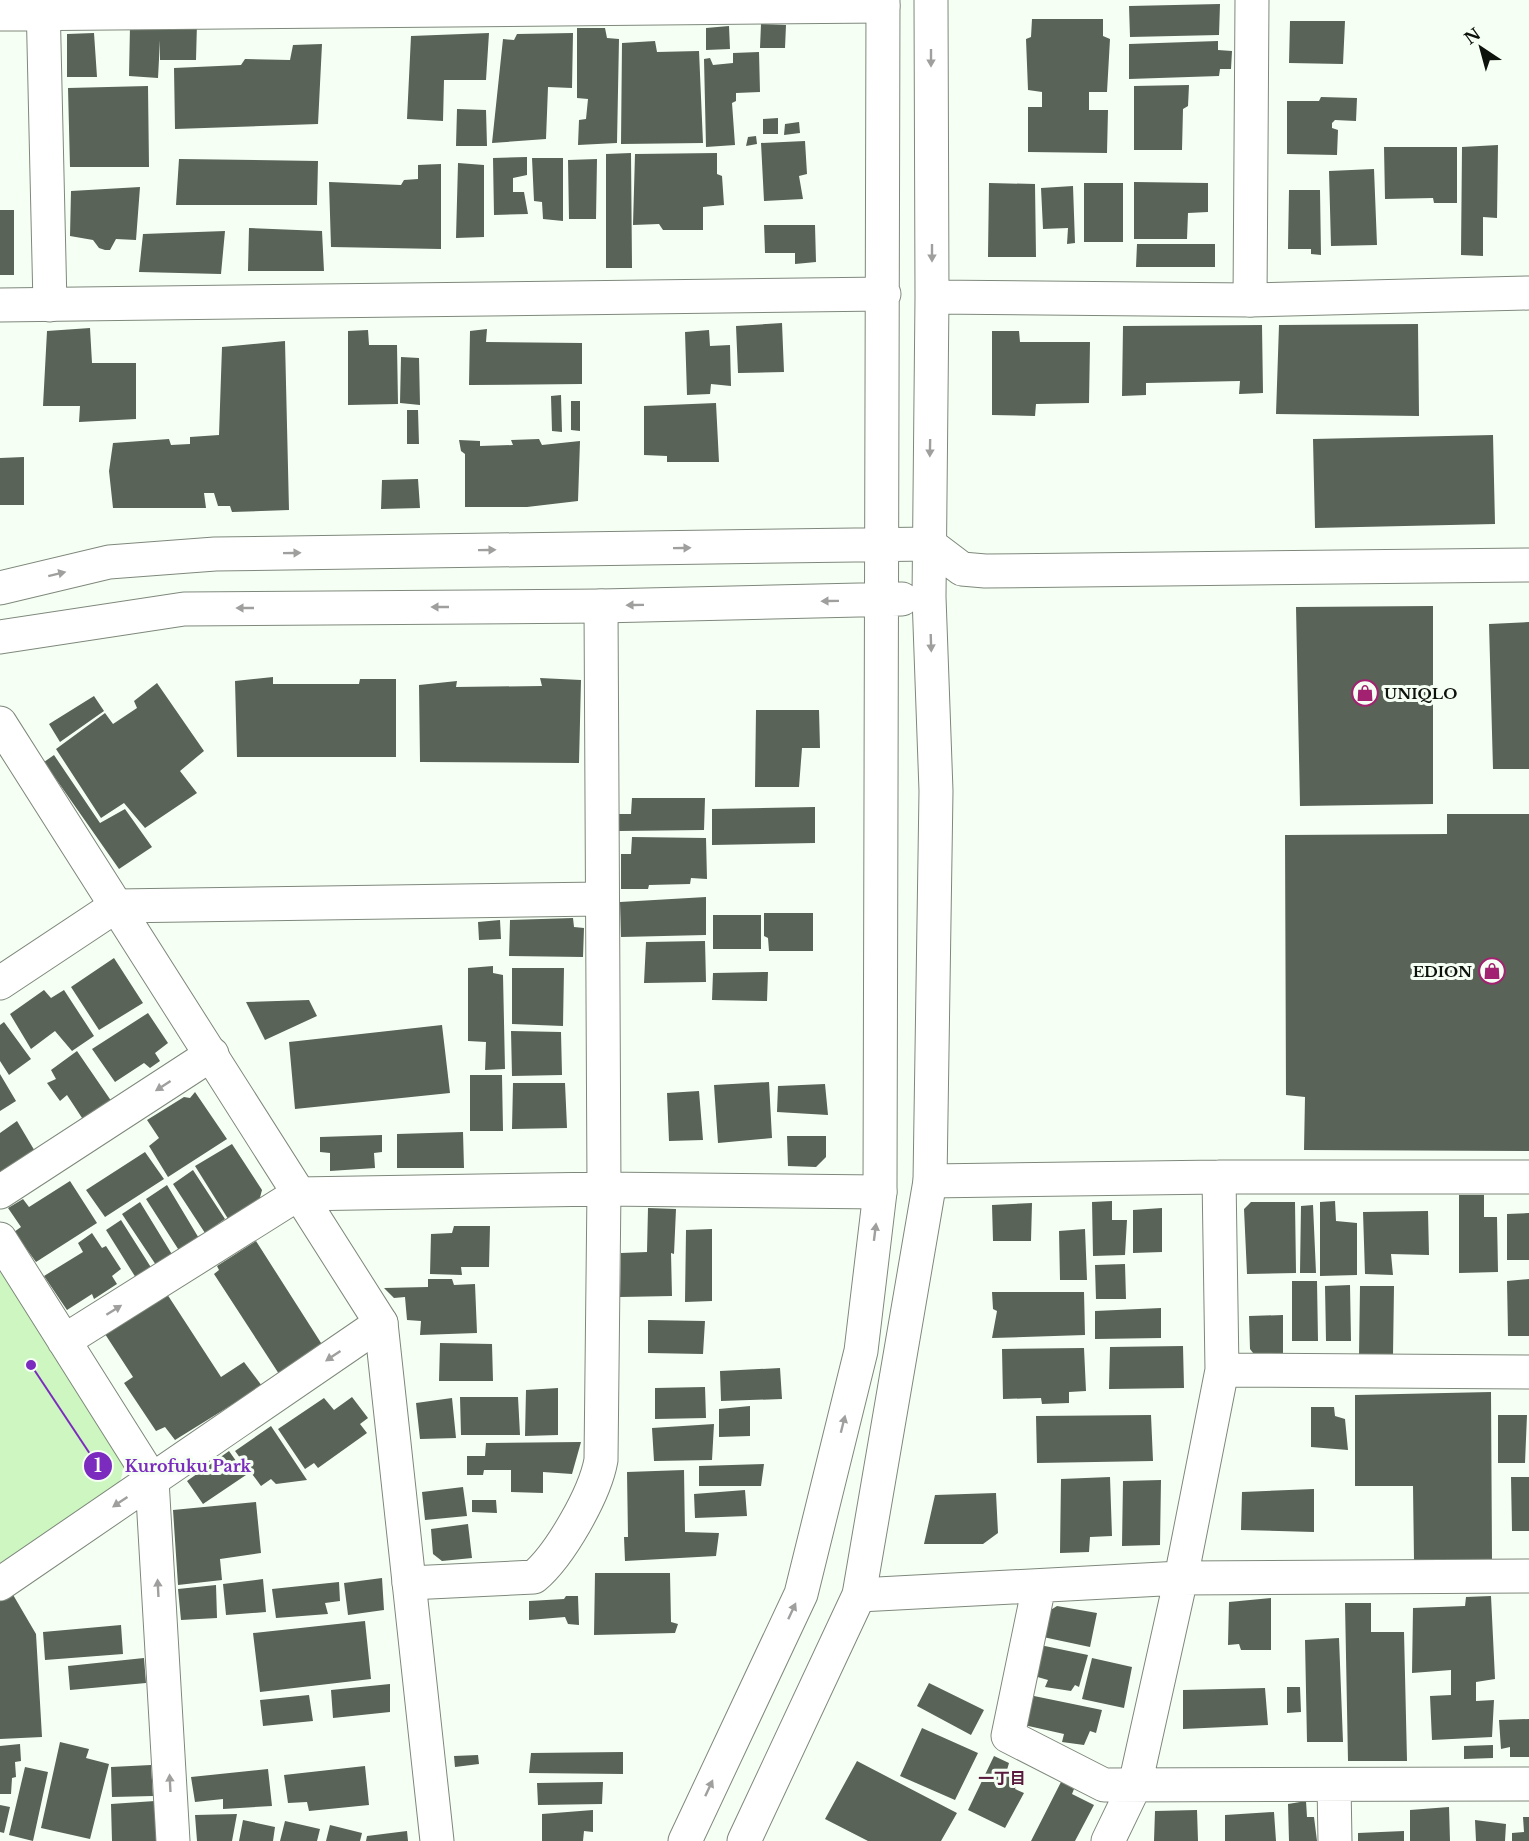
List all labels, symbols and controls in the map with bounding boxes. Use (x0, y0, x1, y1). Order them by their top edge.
north arrow (1451, 18, 1511, 78)
text: N (1460, 23, 1484, 48)
one-way arrow (926, 49, 936, 68)
one-way arrow (927, 244, 937, 263)
one-way arrow (925, 439, 935, 458)
one-way arrow (673, 543, 692, 553)
one-way arrow (478, 546, 497, 555)
one-way arrow (283, 548, 302, 558)
one-way arrow (48, 569, 67, 578)
one-way arrow (821, 597, 840, 606)
one-way arrow (626, 601, 645, 610)
one-way arrow (431, 602, 450, 612)
one-way arrow (236, 603, 255, 613)
one-way arrow (926, 634, 935, 653)
shop icon: UNIQLO (1350, 678, 1380, 708)
place label: UNIQLO (1384, 684, 1457, 703)
shop icon: EDION (1477, 956, 1507, 986)
place label: EDION (1413, 962, 1472, 981)
one-way arrow (155, 1080, 171, 1091)
one-way arrow (870, 1222, 880, 1241)
one-way arrow (106, 1305, 122, 1316)
one-way arrow (325, 1350, 341, 1362)
one-way arrow (839, 1414, 849, 1433)
callout: Kurofuku Park (83, 1449, 263, 1483)
text: 1 (94, 1455, 102, 1477)
text: Kurofuku Park (125, 1456, 252, 1476)
one-way arrow (112, 1496, 128, 1507)
one-way arrow (154, 1578, 163, 1597)
one-way arrow (788, 1603, 797, 1620)
district label: 一丁目 (978, 1768, 1026, 1788)
one-way arrow (165, 1773, 175, 1792)
one-way arrow (705, 1779, 714, 1796)

